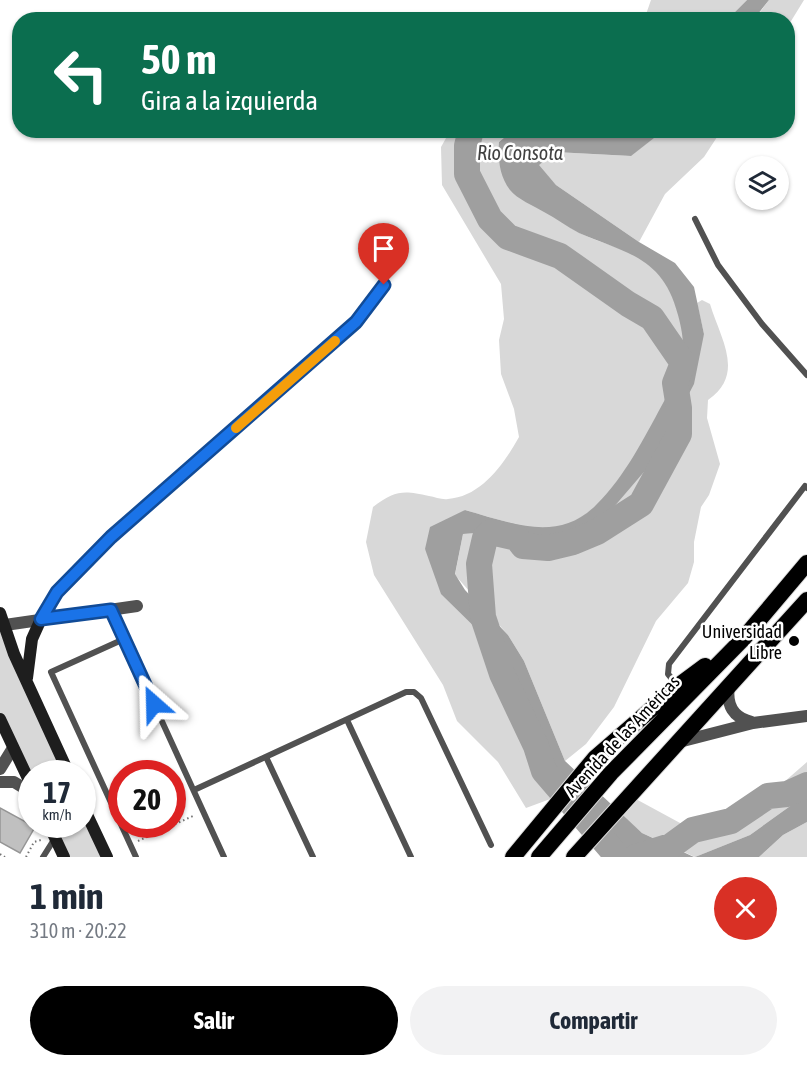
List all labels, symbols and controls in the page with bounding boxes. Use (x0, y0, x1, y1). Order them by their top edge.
text: 50 m (141, 35, 216, 83)
icon: left (42, 36, 120, 114)
text: Gira a la izquierda (141, 85, 318, 116)
water label: Rio Consota (477, 141, 563, 164)
map controls (735, 156, 789, 210)
button: layers (735, 156, 789, 210)
pin (358, 223, 409, 285)
icon: arrive (367, 232, 400, 265)
place label: Universidad Libre (702, 621, 782, 663)
marker: Universidad Libre (787, 634, 801, 648)
street label: Avenida de las Américas (560, 671, 684, 801)
position arrow (122, 672, 186, 736)
speed limit sign: 20 (108, 760, 186, 838)
text: 17 (43, 775, 71, 809)
text: km/h (42, 806, 72, 823)
text: 1 min (30, 875, 104, 917)
button: close (714, 877, 777, 940)
text: 310 m · 20:22 (30, 919, 127, 942)
button: Salir (30, 986, 398, 1055)
button: Compartir (410, 986, 777, 1055)

